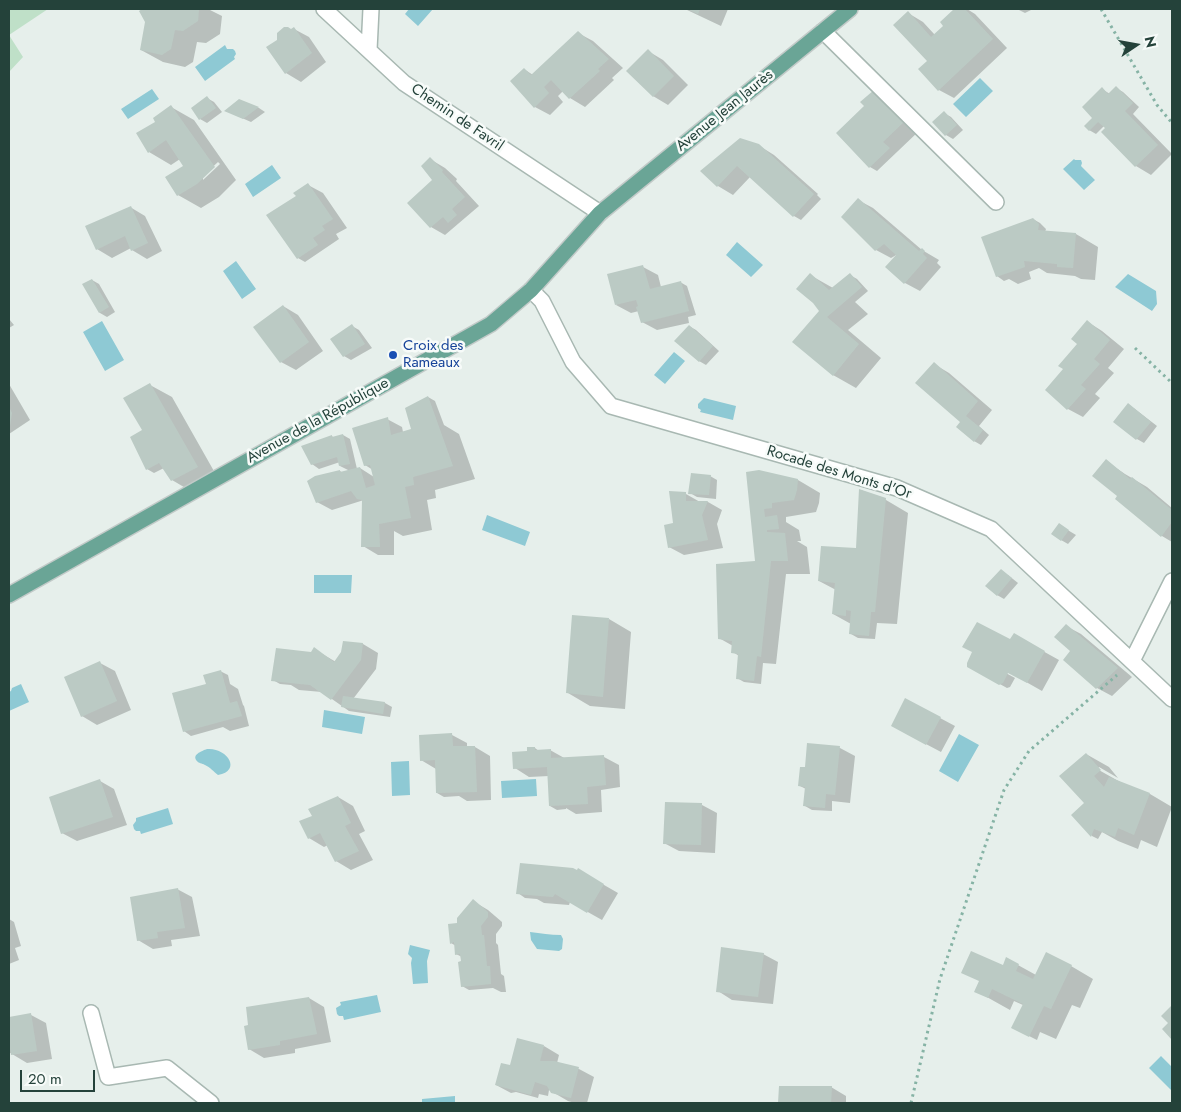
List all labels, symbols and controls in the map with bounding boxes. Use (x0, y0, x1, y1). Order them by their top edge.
north arrow (1111, 20, 1161, 70)
text: N (1140, 34, 1162, 49)
street label: Avenue Jean Jaurès (673, 66, 777, 156)
street label: Chemin de Favril (407, 80, 507, 156)
place label: Croix des Rameaux (403, 337, 463, 372)
marker: Croix des Rameaux (387, 349, 399, 361)
street label: Avenue de la République (244, 374, 392, 468)
street label: Rocade des Monts d'Or (765, 442, 913, 504)
scale bar (22, 1060, 98, 1092)
text: 20 m (28, 1068, 62, 1090)

